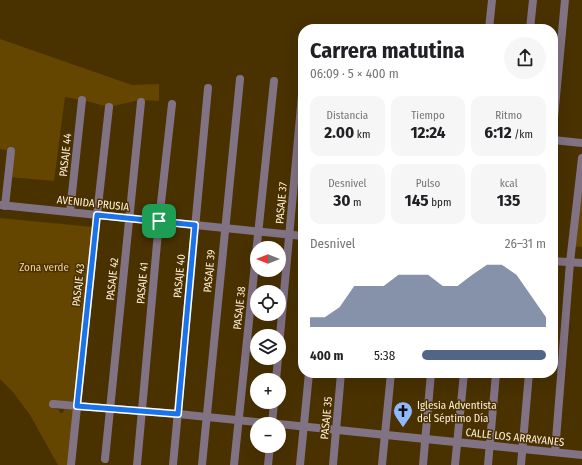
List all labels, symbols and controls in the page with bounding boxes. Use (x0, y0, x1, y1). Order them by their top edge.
text: Carrera matutina (310, 37, 465, 64)
button: share (504, 37, 546, 79)
text: 06:09 · 5 × 400 m (310, 66, 399, 81)
text: Distancia (327, 109, 368, 122)
text: Tiempo (411, 109, 445, 122)
text: Ritmo (495, 109, 522, 122)
text: 2.00 (324, 122, 354, 143)
text: 12:24 (410, 122, 446, 143)
text: 6:12 (484, 122, 512, 143)
text: km (354, 128, 370, 141)
text: /km (512, 128, 533, 141)
street label: PASAJE 44 (57, 132, 74, 177)
text: Desnivel (328, 177, 366, 190)
text: Pulso (416, 177, 440, 190)
text: kcal (500, 177, 518, 190)
street label: PASAJE 37 (273, 181, 290, 225)
text: 30 (333, 190, 350, 211)
text: 145 (405, 190, 429, 211)
text: 135 (497, 190, 520, 211)
street label: AVENIDA PRUSIA (56, 193, 130, 214)
text: m (350, 196, 362, 209)
text: bpm (429, 196, 451, 209)
pin (142, 204, 176, 238)
icon: arrive (148, 210, 170, 232)
text: Desnivel (310, 236, 355, 251)
text: 26–31 m (505, 236, 546, 251)
north arrow (250, 241, 286, 277)
map controls (250, 241, 286, 453)
street label: PASAJE 39 (201, 249, 218, 293)
street label: PASAJE 40 (171, 253, 188, 298)
street label: PASAJE 42 (104, 257, 121, 301)
park label: Zona verde (19, 261, 69, 274)
street label: PASAJE 41 (134, 262, 151, 304)
street label: PASAJE 43 (70, 263, 87, 307)
street label: PASAJE 38 (231, 285, 248, 330)
button: locate (250, 285, 286, 321)
button: layers (250, 329, 286, 365)
text: 400 m (310, 348, 344, 363)
text: 5:38 (374, 348, 395, 363)
button: + (250, 373, 286, 409)
street label: PASAJE 35 (318, 396, 335, 440)
place label: Iglesia Adventista del Séptimo Día (417, 399, 497, 425)
church icon: Iglesia Adventista del Séptimo Día (392, 400, 414, 428)
button: − (250, 417, 286, 453)
street label: CALLE LOS ARRAYANES (465, 426, 565, 449)

